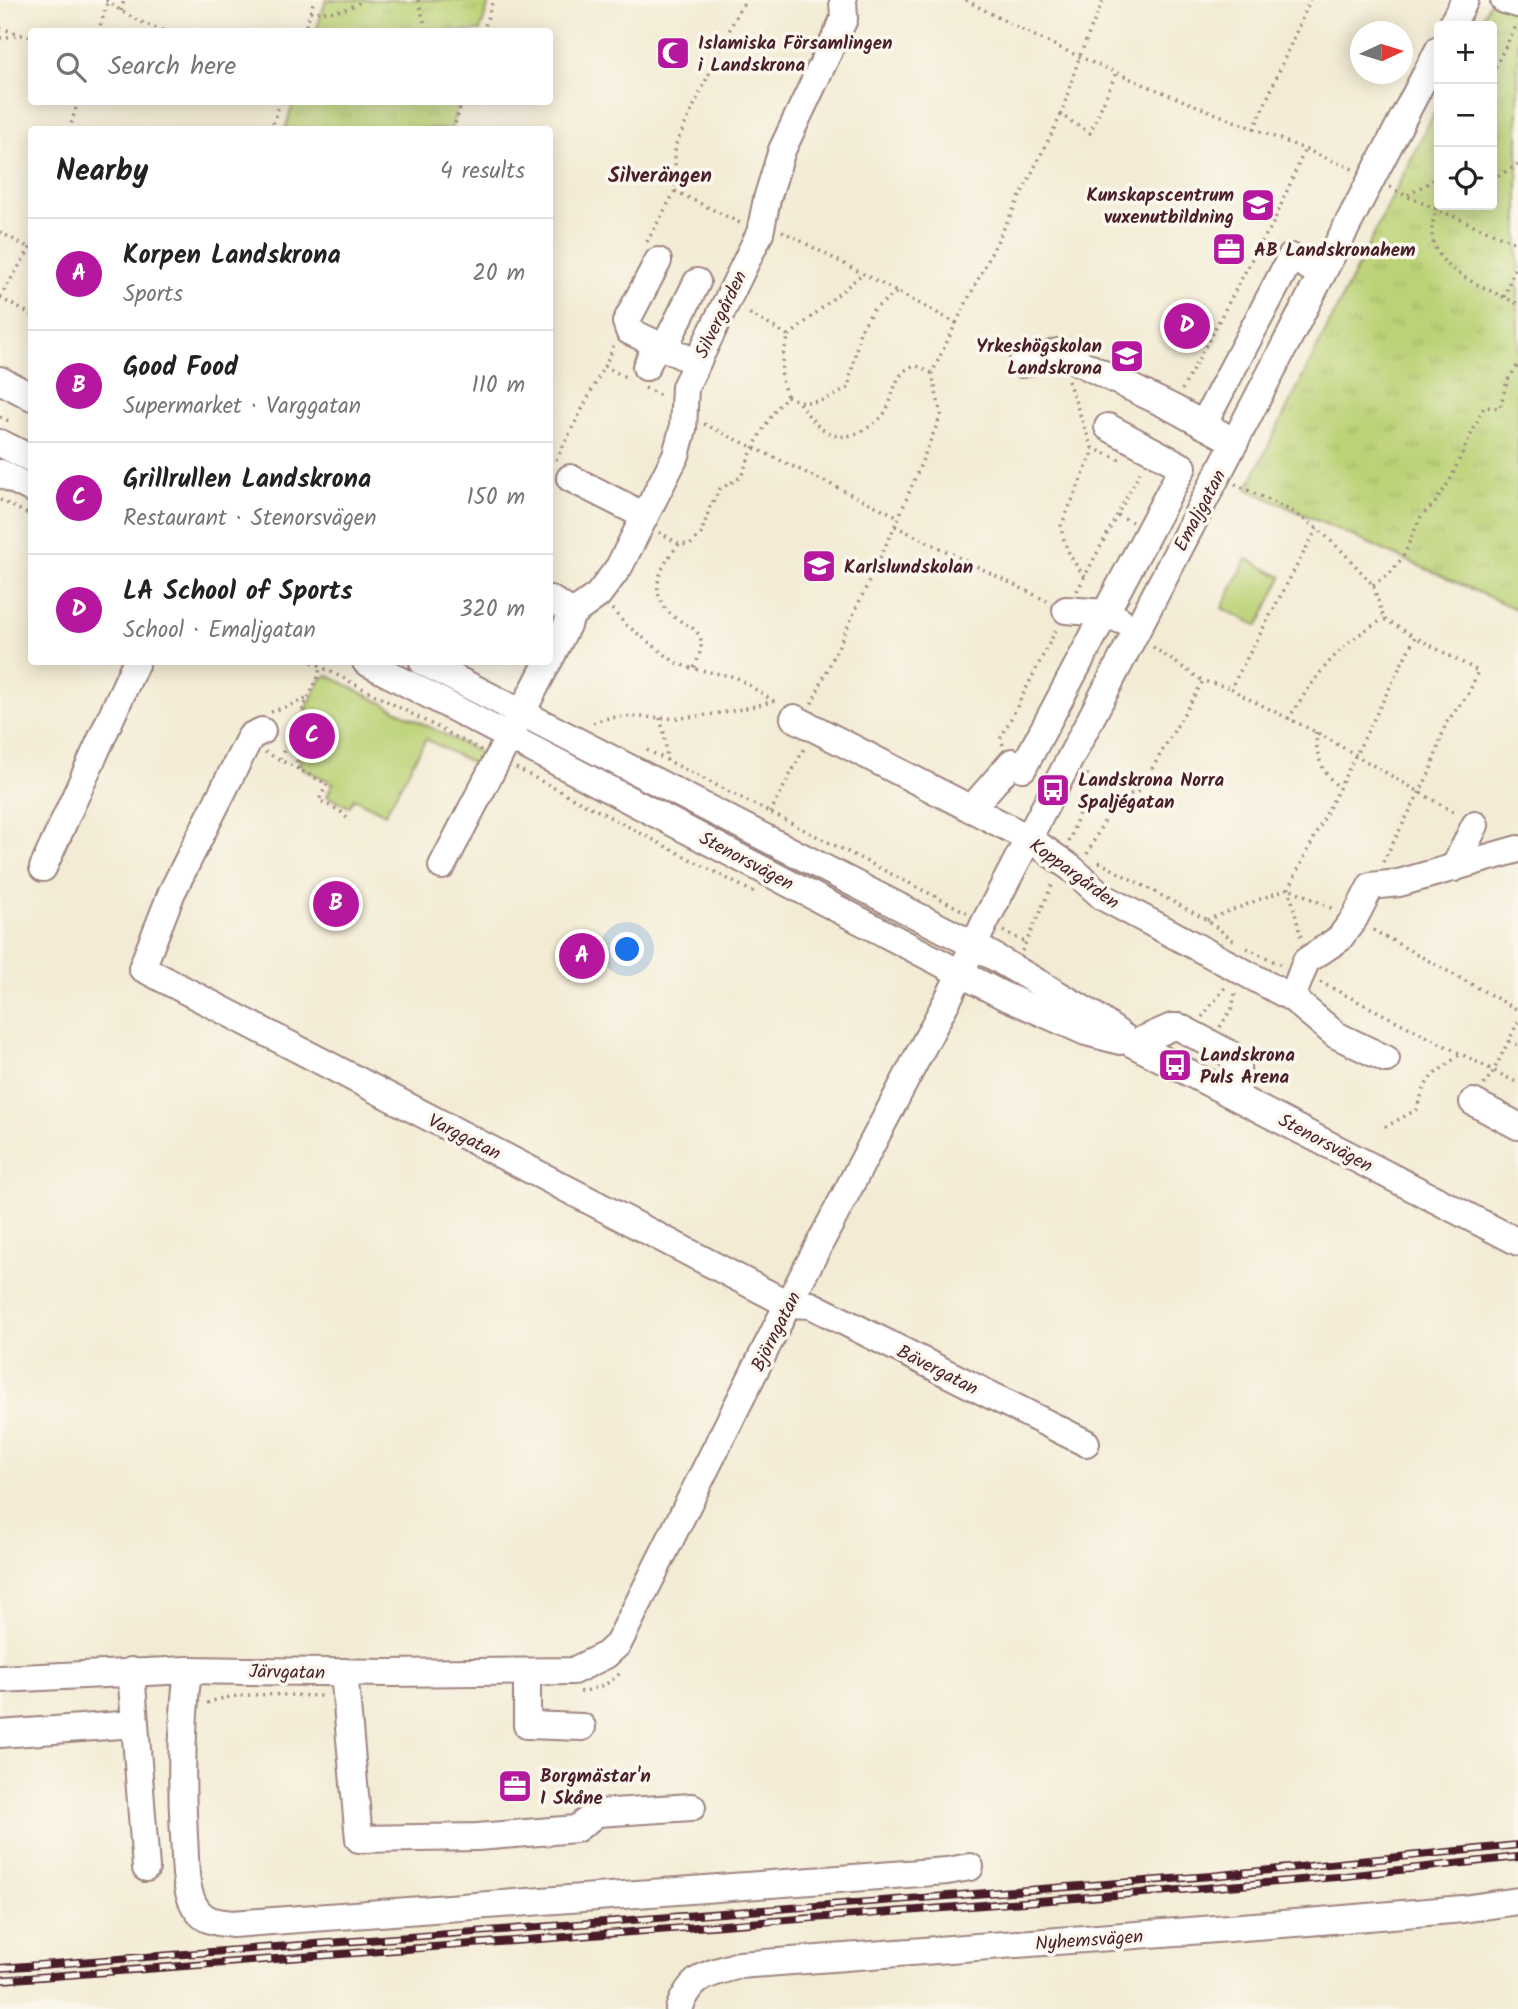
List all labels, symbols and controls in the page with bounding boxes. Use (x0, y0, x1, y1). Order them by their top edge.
north arrow (1350, 21, 1413, 84)
map controls (1434, 21, 1497, 210)
button: + (1434, 21, 1497, 84)
search box (28, 28, 553, 105)
place label: Islamiska Församlingen i Landskrona (698, 29, 893, 81)
mosque icon: Islamiska Församlingen i Landskrona (654, 34, 692, 72)
text: Search here (108, 46, 236, 88)
icon: search (52, 48, 90, 86)
button: − (1434, 84, 1497, 147)
button: locate (1434, 147, 1497, 210)
text: Nearby (56, 148, 148, 196)
text: 4 results (440, 154, 525, 190)
district label: Silverängen (608, 160, 712, 193)
place label: Kunskapscentrum vuxenutbildning (1086, 181, 1234, 233)
school or university icon: Kunskapscentrum vuxenutbildning (1239, 186, 1277, 224)
office icon: AB Landskronahem (1210, 230, 1248, 268)
text: Korpen Landskrona (123, 235, 341, 277)
place label: AB Landskronahem (1254, 236, 1416, 266)
text: A (72, 256, 86, 292)
text: 20 m (473, 256, 525, 292)
street label: Silvergården (688, 266, 756, 364)
text: Sports (123, 277, 183, 313)
pin: D (1164, 300, 1210, 352)
place label: Yrkeshögskolan Landskrona (976, 332, 1102, 384)
school or university icon: Yrkeshögskolan Landskrona (1108, 337, 1146, 375)
text: Good Food (123, 347, 238, 389)
text: B (72, 368, 86, 404)
text: 110 m (472, 368, 525, 404)
text: Supermarket · Varggatan (123, 389, 361, 425)
text: Grillrullen Landskrona (123, 459, 371, 501)
street label: Emaljgatan (1167, 465, 1235, 557)
text: C (72, 480, 86, 516)
text: 150 m (466, 480, 525, 516)
text: Restaurant · Stenorsvägen (123, 501, 376, 537)
school or university icon: Karlslundskolan (800, 547, 838, 585)
place label: Karlslundskolan (844, 553, 973, 583)
text: LA School of Sports (123, 571, 353, 613)
text: D (71, 592, 87, 628)
text: 320 m (459, 592, 525, 628)
text: School · Emaljgatan (123, 613, 316, 649)
pin: C (289, 710, 335, 762)
place label: Landskrona Norra Spaljégatan (1078, 766, 1225, 818)
bus stop icon: Landskrona Norra Spaljégatan (1034, 771, 1072, 809)
street label: Stenorsvägen (693, 824, 799, 899)
street label: Koppargården (1022, 831, 1125, 918)
pin: B (313, 878, 359, 930)
pin: A (559, 930, 605, 982)
your location (610, 932, 644, 966)
place label: Landskrona Puls Arena (1200, 1041, 1295, 1093)
bus stop icon: Landskrona Puls Arena (1156, 1046, 1194, 1084)
street label: Stenorsvägen (1272, 1106, 1378, 1181)
street label: Varggatan (422, 1107, 506, 1169)
street label: Björngatan (744, 1287, 810, 1377)
street label: Bävergatan (891, 1337, 983, 1404)
street label: Järvgatan (248, 1657, 325, 1689)
place label: Borgmästar'n I Skåne (540, 1762, 651, 1814)
office icon: Borgmästar'n I Skåne (496, 1767, 534, 1805)
street label: Nyhemsvägen (1034, 1922, 1144, 1960)

